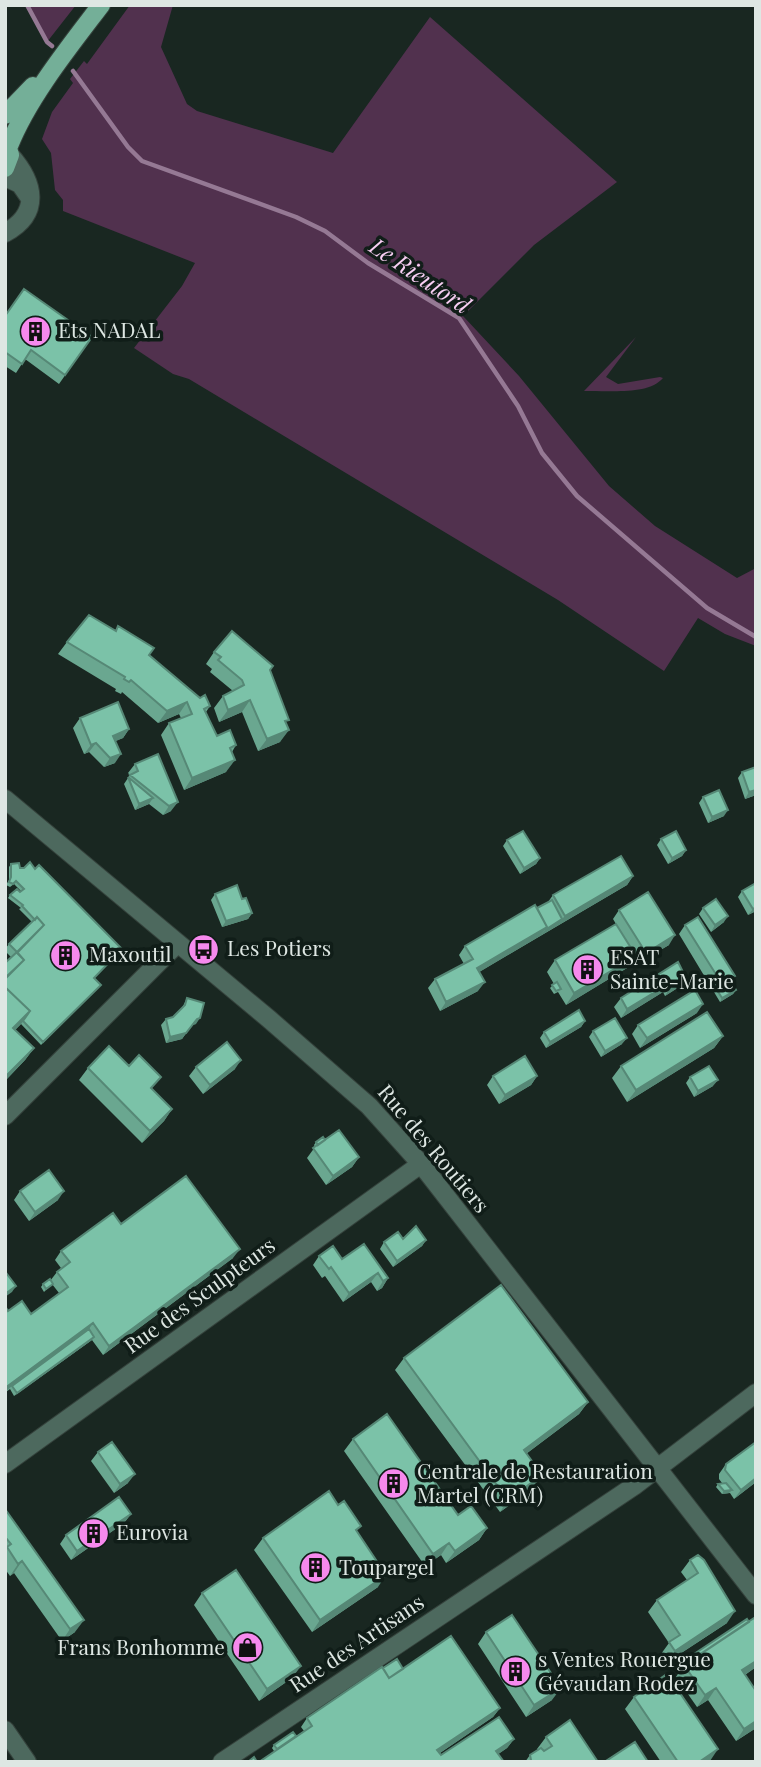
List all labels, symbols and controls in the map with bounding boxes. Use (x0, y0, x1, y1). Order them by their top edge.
water label: Le Rieutord (364, 229, 478, 320)
building icon: Ets NADAL (18, 314, 52, 348)
place label: Ets NADAL (58, 315, 160, 343)
bus stop icon: Les Potiers (187, 932, 221, 966)
place label: Les Potiers (227, 933, 331, 961)
building icon: Maxoutil (49, 938, 83, 972)
place label: Maxoutil (89, 939, 172, 967)
place label: ESAT Sainte-Marie (610, 942, 734, 994)
building icon: ESAT Sainte-Marie (570, 953, 604, 987)
street label: Rue des Routiers (373, 1078, 496, 1218)
street label: Rue des Sculpteurs (118, 1230, 280, 1359)
place label: Centrale de Restauration Martel (CRM) (417, 1456, 653, 1508)
building icon: Centrale de Restauration Martel (CRM) (377, 1467, 411, 1501)
building icon: Eurovia (76, 1516, 110, 1550)
place label: Eurovia (116, 1517, 189, 1545)
building icon: Toupargel (299, 1551, 333, 1585)
place label: Toupargel (339, 1552, 434, 1580)
street label: Rue des Artisans (283, 1587, 429, 1698)
shop icon: Frans Bonhomme (231, 1631, 265, 1665)
place label: Frans Bonhomme (57, 1632, 225, 1660)
place label: s Ventes Rouergue Gévaudan Rodez (538, 1644, 711, 1696)
building icon: s Ventes Rouergue Gévaudan Rodez (498, 1655, 532, 1689)

